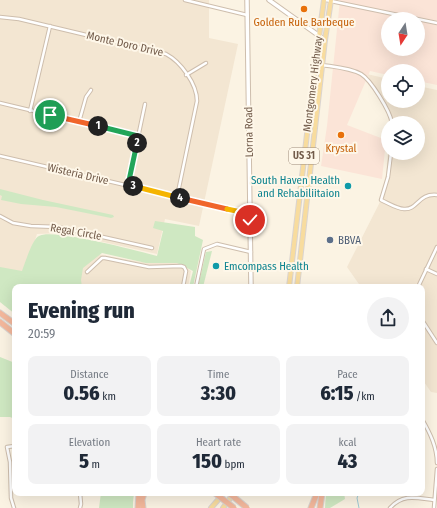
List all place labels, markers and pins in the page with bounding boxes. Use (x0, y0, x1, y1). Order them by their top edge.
marker: Golden Rule Barbeque (299, 4, 309, 14)
place label: Golden Rule Barbeque (254, 16, 354, 29)
pin (33, 98, 67, 132)
pin: 1 (88, 116, 108, 136)
marker: Krystal (336, 130, 346, 140)
pin: 2 (127, 133, 147, 153)
place label: Krystal (326, 142, 357, 155)
place label: South Haven Health and Rehabiliitaion (251, 174, 340, 200)
pin: 3 (123, 176, 143, 196)
marker: South Haven Health and Rehabiliitaion (343, 181, 353, 191)
pin: 4 (170, 188, 190, 208)
pin (233, 203, 267, 237)
place label: BBVA (338, 234, 361, 247)
marker: BBVA (325, 235, 335, 245)
place label: Emcompass Health (224, 260, 309, 273)
marker: Emcompass Health (211, 261, 221, 271)

